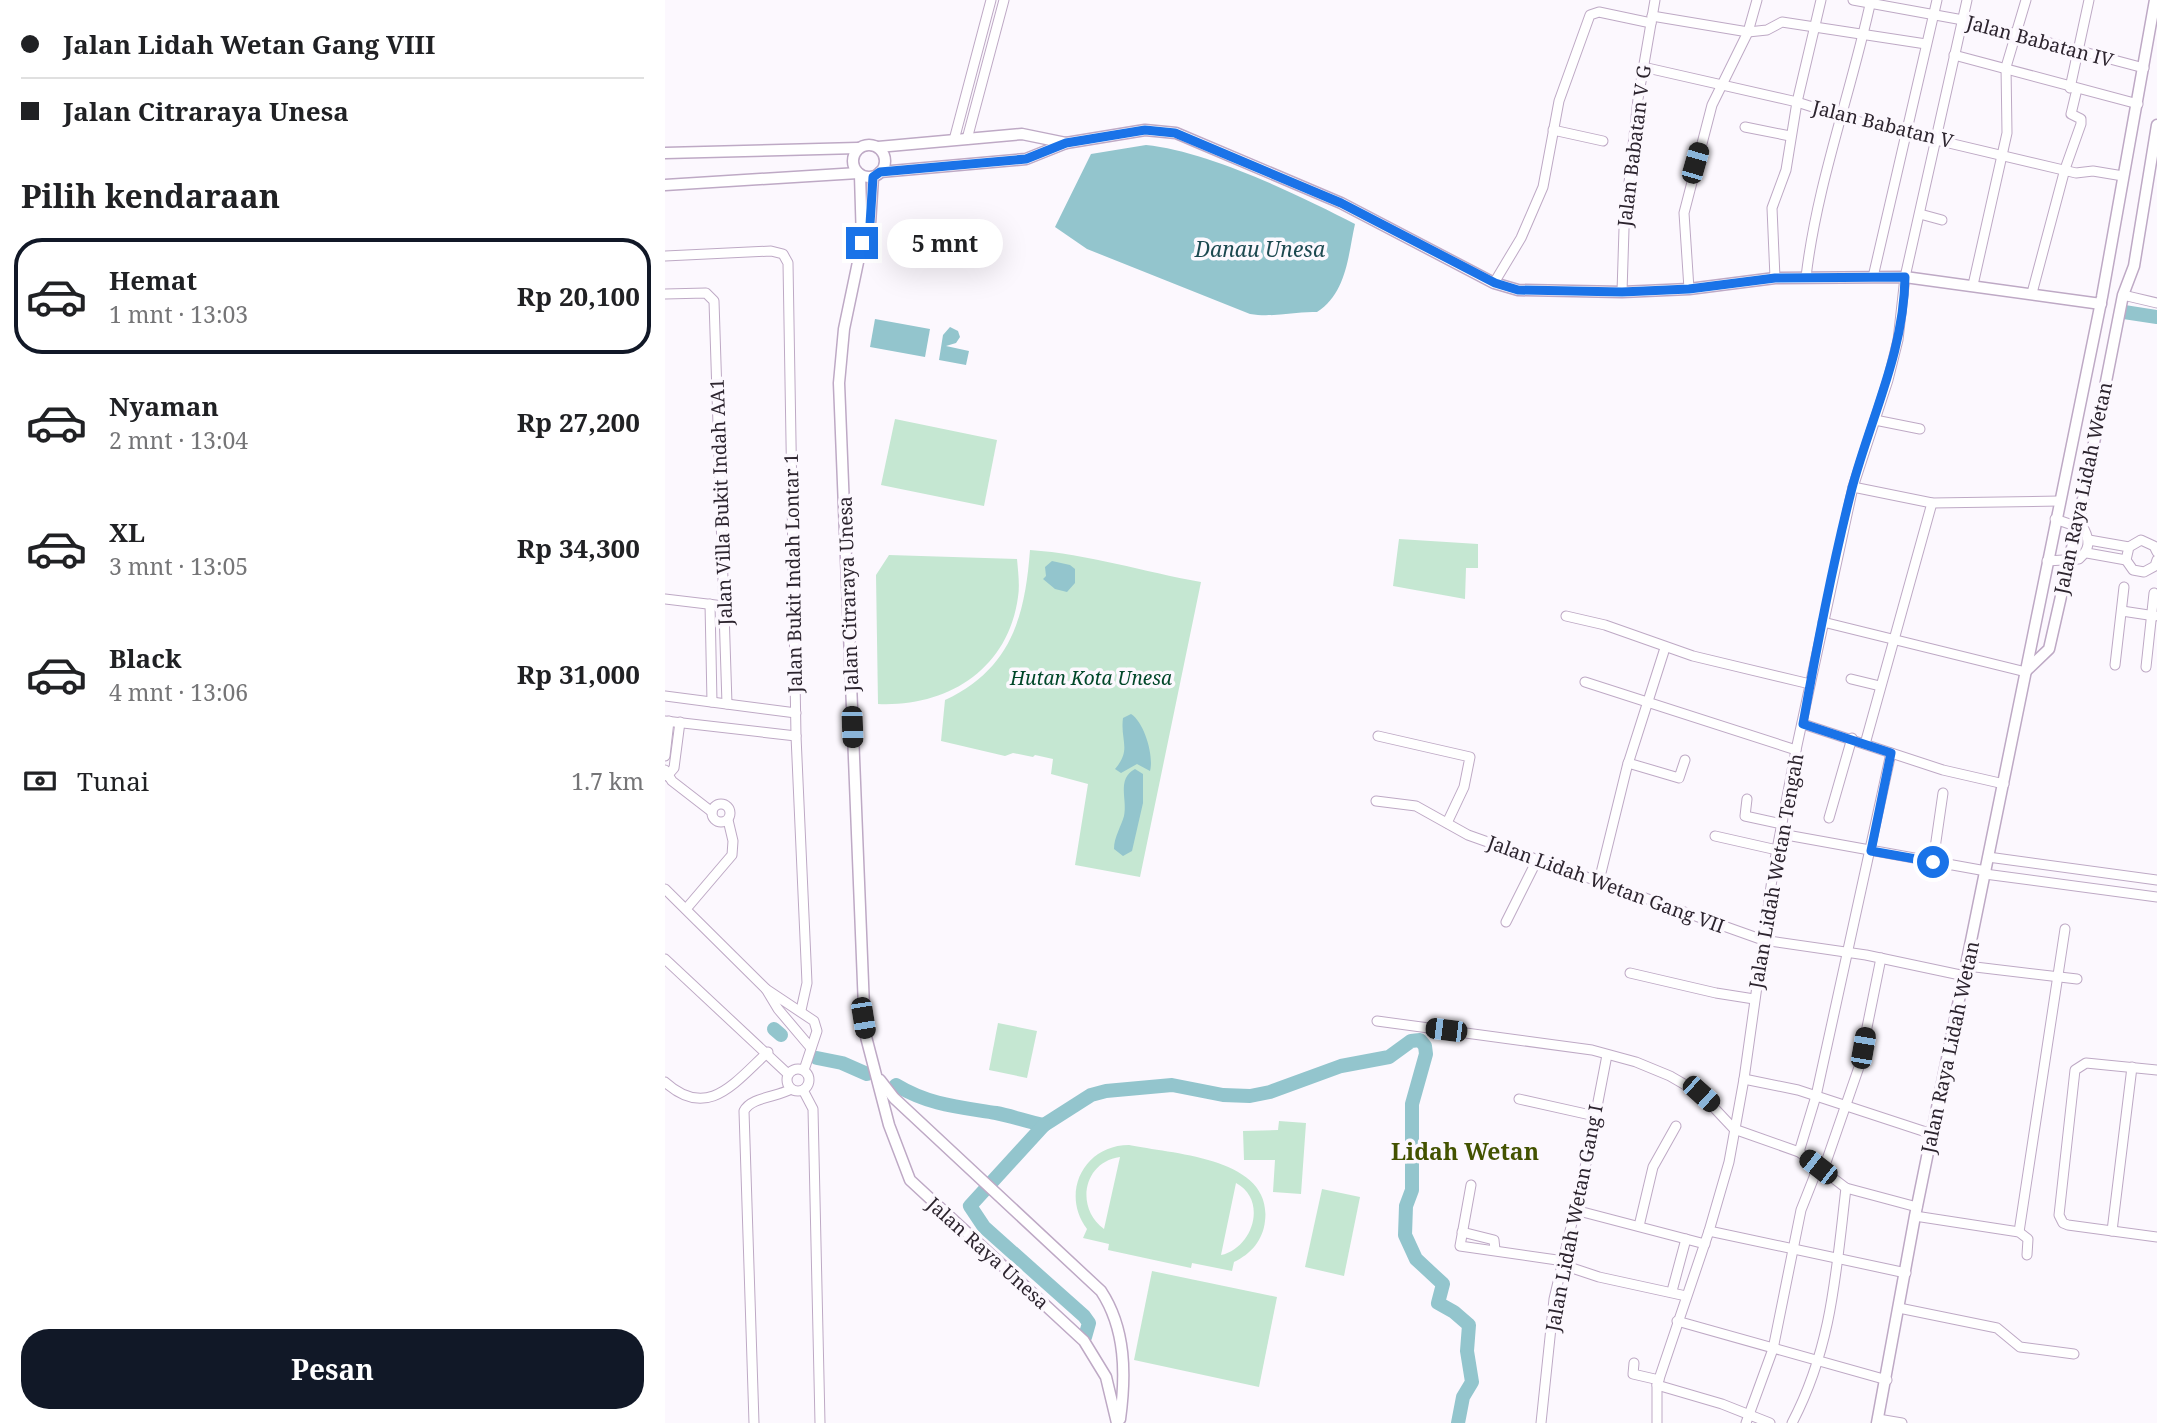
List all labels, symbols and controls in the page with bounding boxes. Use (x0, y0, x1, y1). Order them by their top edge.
street label: Jalan Babatan IV (1963, 9, 2117, 73)
text: Jalan Lidah Wetan Gang VIII (63, 26, 435, 62)
street label: Jalan Babatan V G (1611, 63, 1657, 229)
text: Jalan Citraraya Unesa (63, 93, 349, 129)
street label: Jalan Babatan V (1809, 94, 1956, 154)
car (1680, 140, 1711, 186)
text: Pilih kendaraan (21, 174, 280, 217)
callout: 5 mnt (887, 218, 1002, 268)
route end (846, 227, 878, 259)
text: 5 mnt (912, 227, 978, 259)
water label: Danau Unesa (1194, 235, 1326, 263)
text: Hemat (109, 262, 197, 298)
icon: car (25, 265, 88, 328)
text: Rp 20,100 (517, 278, 640, 314)
text: 1 mnt · 13:03 (109, 298, 248, 330)
street label: Jalan Villa Bukit Indah AA1 (704, 378, 738, 627)
street label: Jalan Raya Lidah Wetan (2048, 380, 2118, 597)
text: Nyaman (109, 388, 219, 424)
icon: car (25, 391, 88, 454)
text: Rp 27,200 (517, 404, 640, 440)
text: 2 mnt · 13:04 (109, 424, 248, 456)
street label: Jalan Bukit Indah Lontar 1 (778, 453, 808, 694)
street label: Jalan Citraraya Unesa (832, 496, 864, 693)
text: XL (109, 514, 145, 550)
icon: car (25, 517, 88, 580)
text: Rp 34,300 (517, 530, 640, 566)
text: 3 mnt · 13:05 (109, 550, 248, 582)
text: Black (109, 640, 182, 676)
icon: car (25, 643, 88, 706)
text: Rp 31,000 (517, 656, 640, 692)
park label: Hutan Kota Unesa (1009, 665, 1172, 691)
text: 4 mnt · 13:06 (109, 676, 248, 708)
car (841, 706, 864, 748)
street label: Jalan Lidah Wetan Tengah (1742, 751, 1809, 992)
icon: cash (21, 762, 59, 800)
text: Tunai (77, 763, 149, 799)
text: 1.7 km (571, 765, 644, 797)
street label: Jalan Lidah Wetan Gang VII (1483, 829, 1728, 939)
route start (1917, 846, 1949, 878)
street label: Jalan Raya Lidah Wetan (1915, 939, 1985, 1156)
car (850, 996, 877, 1040)
car (1424, 1017, 1469, 1043)
car (1850, 1025, 1877, 1071)
car (1679, 1072, 1724, 1116)
street label: Jalan Lidah Wetan Gang I (1539, 1102, 1609, 1335)
district label: Lidah Wetan (1391, 1135, 1539, 1167)
car (1795, 1146, 1842, 1188)
street label: Jalan Raya Unesa (921, 1191, 1055, 1315)
button: Pesan (21, 1329, 644, 1409)

